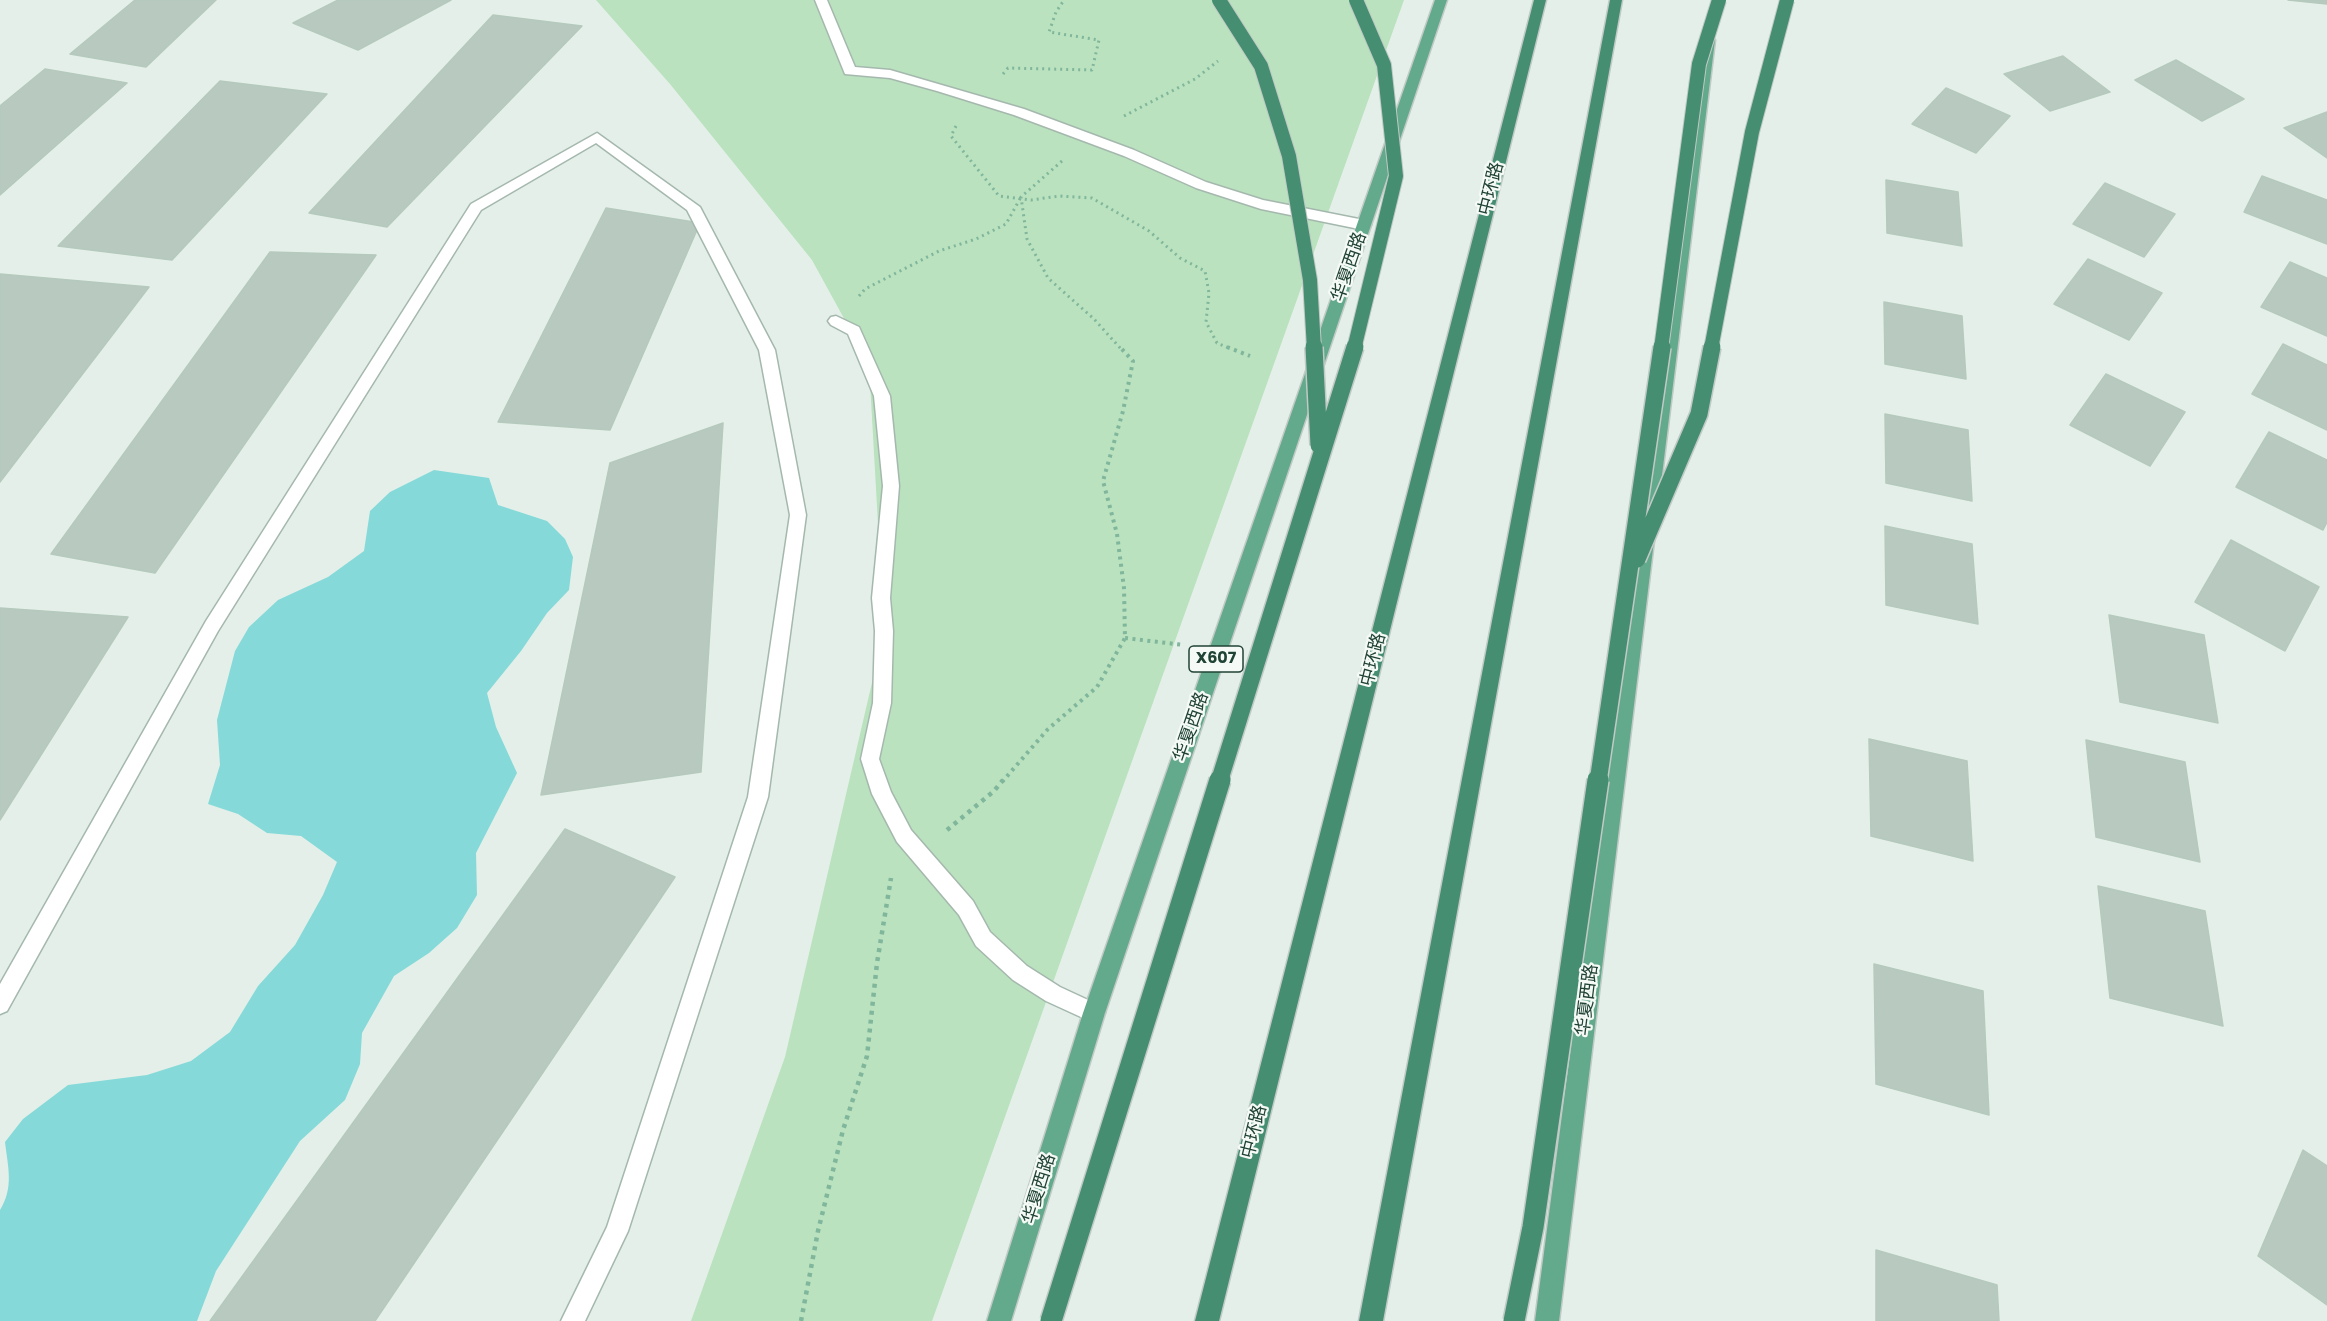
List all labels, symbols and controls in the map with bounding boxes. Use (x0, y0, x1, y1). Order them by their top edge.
street label: 中环路 (1475, 160, 1509, 218)
street label: 华夏西路 (1328, 229, 1372, 305)
street label: 中环路 (1357, 631, 1391, 689)
road number: X607 (1189, 646, 1243, 672)
street label: 华夏西路 (1170, 689, 1214, 765)
street label: 华夏西路 (1573, 963, 1603, 1037)
street label: 中环路 (1238, 1103, 1272, 1161)
street label: 华夏西路 (1019, 1151, 1061, 1227)

